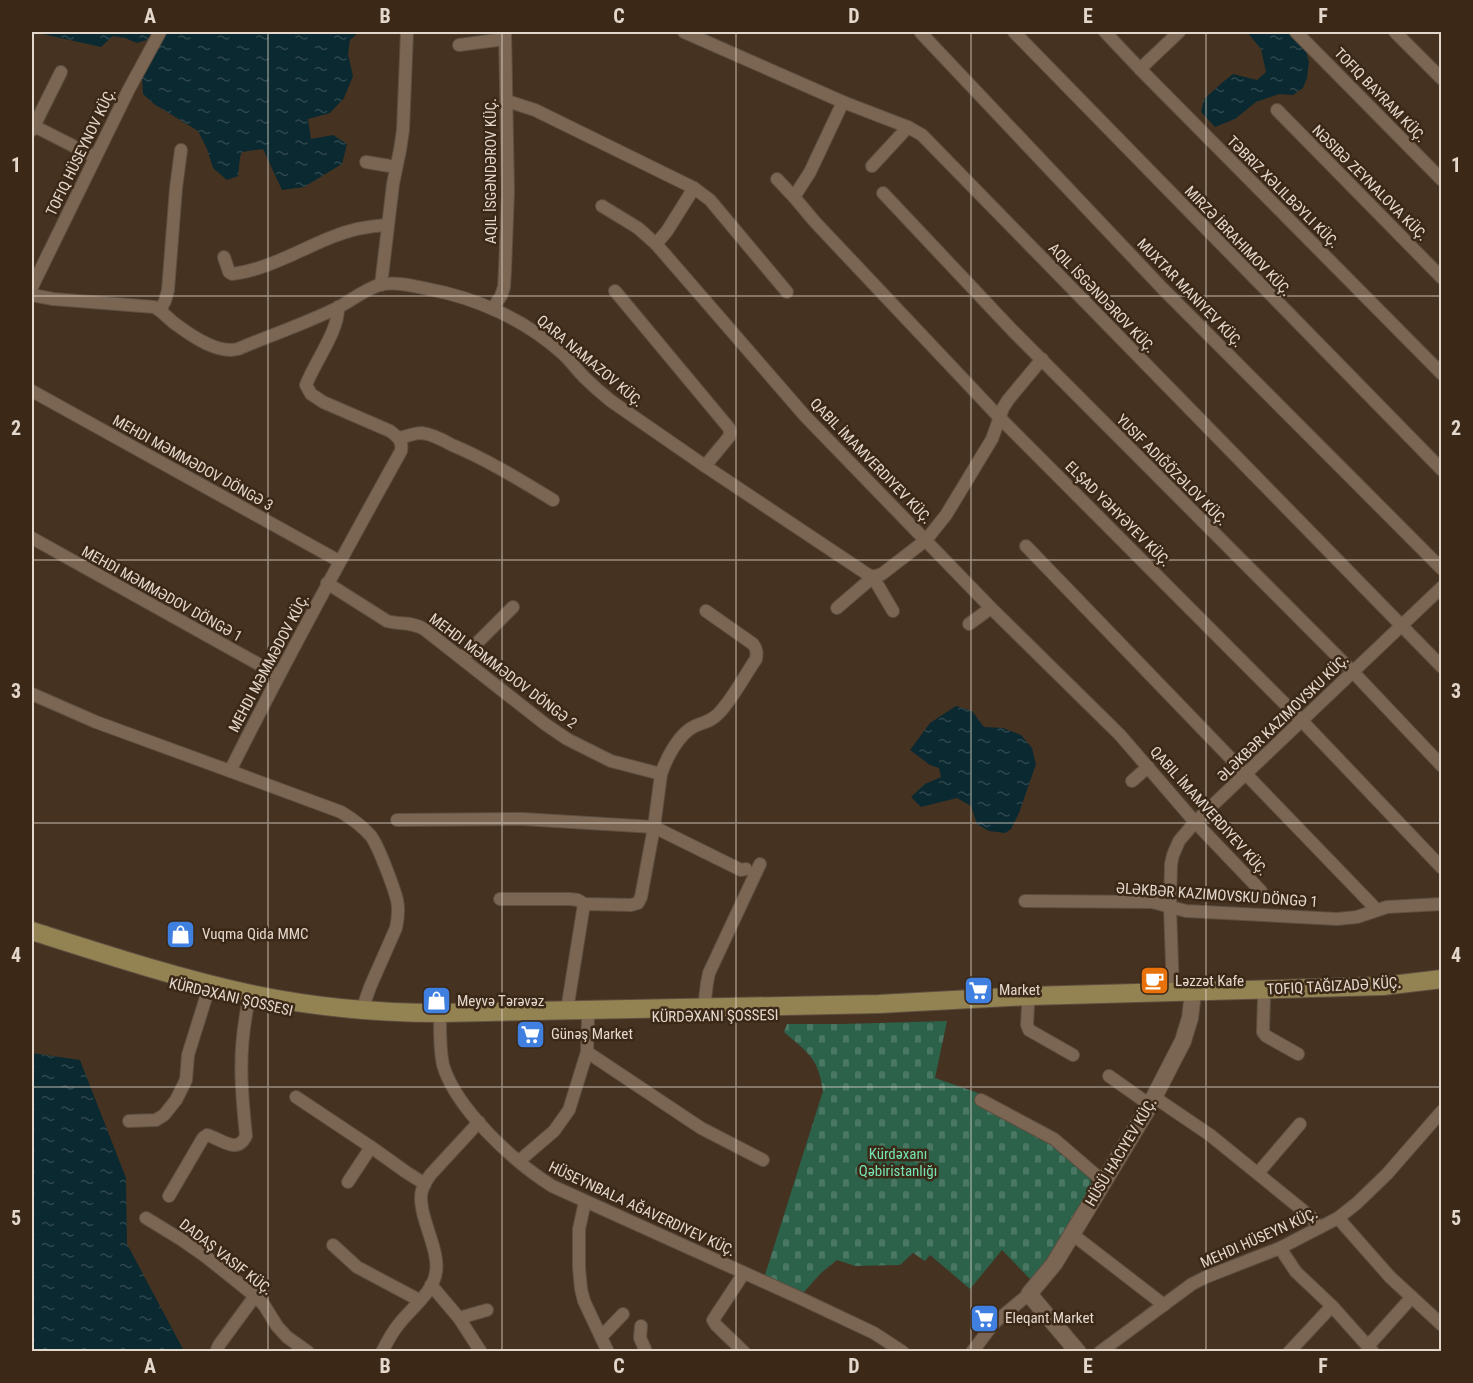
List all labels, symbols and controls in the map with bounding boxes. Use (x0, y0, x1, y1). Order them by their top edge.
text: A (144, 4, 156, 28)
text: B (379, 4, 391, 28)
text: C (613, 4, 625, 28)
text: D (848, 4, 860, 28)
text: E (1083, 4, 1093, 28)
text: F (1318, 4, 1328, 28)
street label: TOFIQ BAYRAM KÜÇ. (1330, 44, 1430, 146)
street label: TOFIQ HÜSEYNOV KÜÇ. (42, 85, 120, 219)
street label: AQIL İSGƏNDƏROV KÜÇ. (482, 98, 500, 244)
street label: NƏSIBƏ ZEYNALOVA KÜÇ. (1308, 121, 1432, 245)
street label: TƏBRIZ XƏLILBƏYLI KÜÇ. (1223, 132, 1343, 252)
text: 1 (11, 153, 21, 177)
text: 1 (1451, 153, 1461, 177)
street label: MIRZƏ İBRAHIMOV KÜÇ. (1181, 182, 1295, 300)
street label: MUXTAR MANIYEV KÜÇ. (1133, 235, 1247, 351)
street label: AQIL İSGƏNDƏROV KÜÇ. (1045, 239, 1159, 357)
street label: QARA NAMAZOV KÜÇ. (533, 311, 647, 411)
street label: QABIL İMAMVERDIYEV KÜÇ. (806, 394, 936, 528)
street label: MEHDI MƏMMƏDOV DÖNGƏ 3 (110, 411, 276, 515)
street label: YUSIF ADIĞÖZƏLOV KÜÇ. (1113, 411, 1231, 529)
text: 2 (11, 416, 21, 440)
text: 2 (1451, 416, 1461, 440)
street label: ELŞAD YƏHYƏYEV KÜÇ. (1062, 458, 1174, 570)
street label: MEHDI MƏMMƏDOV DÖNGƏ 1 (79, 542, 245, 646)
street label: MEHDI MƏMMƏDOV KÜÇ. (225, 591, 313, 735)
street label: MEHDI MƏMMƏDOV DÖNGƏ 2 (425, 609, 581, 733)
street label: ƏLƏKBƏR KAZIMOVSKU KÜÇ. (1214, 651, 1352, 785)
text: 3 (11, 679, 21, 703)
text: 3 (1451, 679, 1461, 703)
street label: QABIL İMAMVERDIYEV KÜÇ. (1146, 743, 1272, 879)
street label: ƏLƏKBƏR KAZIMOVSKU DÖNGƏ 1 (1116, 879, 1318, 911)
shop icon: Vuqma Qida MMC (165, 918, 197, 950)
place label: Vuqma Qida MMC (202, 925, 309, 943)
text: 4 (11, 943, 21, 967)
text: 4 (1451, 943, 1461, 967)
cafe icon: Ləzzət Kafe (1138, 965, 1170, 997)
place label: Ləzzət Kafe (1175, 972, 1244, 990)
street label: TOFIQ TAĞIZADƏ KÜÇ. (1266, 973, 1402, 999)
street label: KÜRDƏXANI ŞOSSESI (167, 974, 295, 1020)
supermarket icon: Market (962, 974, 994, 1006)
place label: Market (999, 981, 1040, 999)
shop icon: Meyvə Tərəvəz (420, 985, 452, 1017)
place label: Meyvə Tərəvəz (457, 992, 544, 1010)
street label: KÜRDƏXANI ŞOSSESI (652, 1006, 778, 1026)
supermarket icon: Günəş Market (514, 1018, 546, 1050)
place label: Günəş Market (551, 1025, 633, 1043)
street label: HÜSÜ HACIYEV KÜÇ. (1081, 1094, 1161, 1210)
park label: Kürdəxanı Qəbiristanlığı (859, 1145, 937, 1180)
street label: HÜSEYNBALA AĞAVERDIYEV KÜÇ. (546, 1158, 738, 1260)
street label: MEHDI HÜSEYN KÜÇ. (1198, 1204, 1320, 1272)
text: 5 (11, 1206, 21, 1230)
text: 5 (1451, 1206, 1461, 1230)
street label: DADAŞ VASIF KÜÇ. (176, 1215, 276, 1299)
supermarket icon: Eleqant Market (968, 1302, 1000, 1334)
place label: Eleqant Market (1005, 1309, 1094, 1327)
text: A (144, 1354, 156, 1378)
text: B (379, 1354, 391, 1378)
text: C (613, 1354, 625, 1378)
text: D (848, 1354, 860, 1378)
text: E (1083, 1354, 1093, 1378)
text: F (1318, 1354, 1328, 1378)

